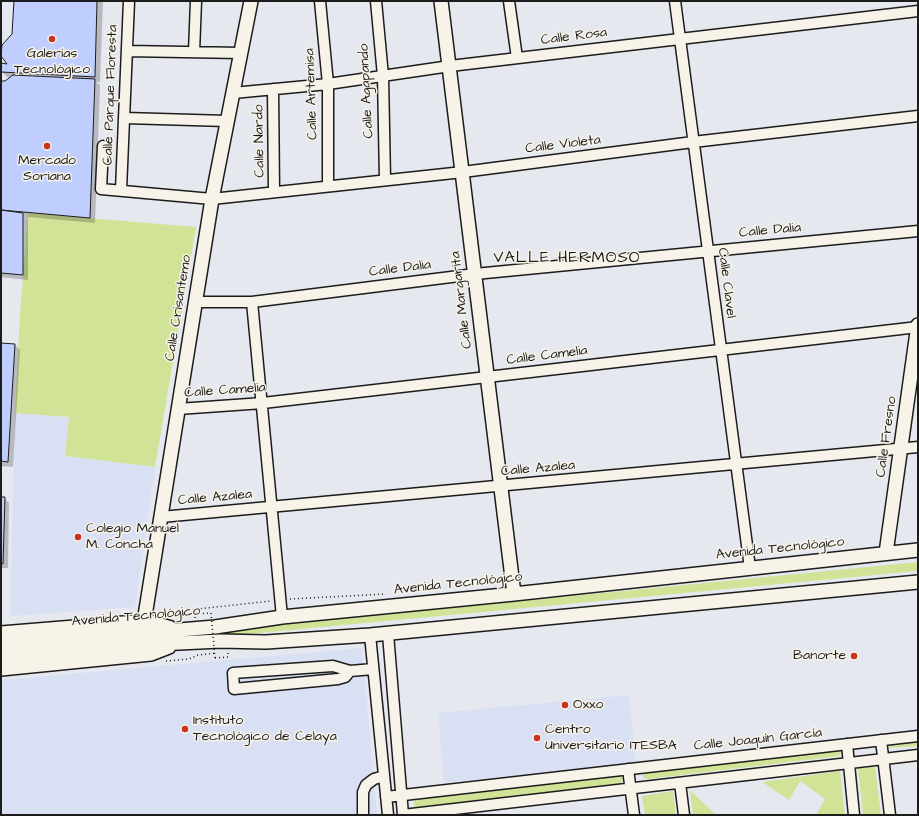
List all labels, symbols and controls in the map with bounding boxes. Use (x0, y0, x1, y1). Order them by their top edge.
street label: Calle Parque Floresta (100, 24, 122, 166)
street label: Calle Rosa (540, 25, 608, 49)
marker: Galerías Tecnológico (47, 34, 57, 44)
street label: Calle Agapando (356, 43, 378, 139)
place label: Galerías Tecnológico (14, 46, 90, 78)
street label: Calle Artemisa (302, 48, 322, 140)
street label: Calle Nardo (251, 104, 269, 178)
street label: Calle Violeta (524, 132, 602, 158)
marker: Mercado Soriana (42, 141, 52, 151)
place label: Mercado Soriana (18, 153, 76, 186)
street label: Calle Dalia (738, 220, 802, 242)
street label: Calle Clavel (713, 247, 739, 319)
district label: VALLE HERMOSO (494, 249, 640, 269)
street label: Calle Margarita (448, 250, 476, 350)
street label: Calle Crisantemo (162, 254, 196, 362)
street label: Calle Dalia (368, 257, 432, 281)
street label: Calle Camelia (505, 343, 589, 369)
street label: Calle Camelia (184, 380, 266, 402)
street label: Calle Fresno (873, 395, 901, 479)
street label: Calle Azalea (500, 457, 576, 481)
street label: Calle Azalea (177, 486, 253, 510)
place label: Colegio Manuel M. Concha (86, 521, 179, 554)
marker: Colegio Manuel M. Concha (73, 532, 83, 542)
street label: Avenida Tecnológico (715, 534, 845, 564)
street label: Avenida Tecnológico (393, 569, 523, 599)
street label: Avenida Tecnológico (71, 603, 201, 631)
place label: Banorte (793, 648, 846, 664)
marker: Banorte (849, 651, 859, 661)
place label: Oxxo (573, 697, 603, 713)
marker: Oxxo (560, 700, 570, 710)
place label: Instituto Tecnológico de Celaya (193, 713, 337, 746)
place label: Centro Universitario ITESBA (545, 722, 677, 754)
marker: Instituto Tecnológico de Celaya (180, 724, 190, 734)
street label: Calle Joaquín García (693, 725, 823, 755)
marker: Centro Universitario ITESBA (532, 733, 542, 743)

